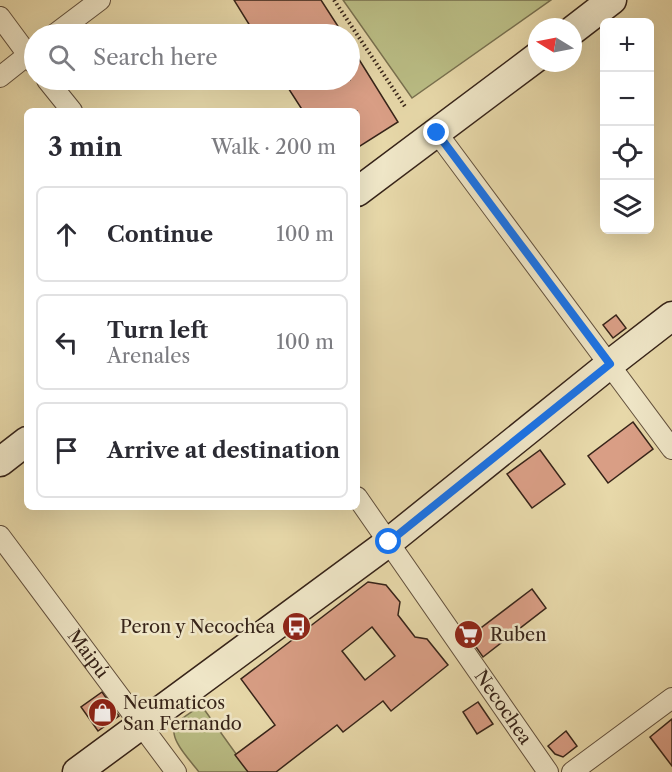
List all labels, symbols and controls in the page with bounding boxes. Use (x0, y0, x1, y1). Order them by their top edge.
north arrow (528, 18, 582, 72)
map controls (600, 18, 654, 234)
button: + (600, 18, 654, 72)
search box (24, 24, 360, 90)
icon: search (45, 41, 78, 74)
text: Search here (93, 44, 218, 71)
button: − (600, 72, 654, 126)
route end (423, 119, 449, 145)
button: locate (600, 126, 654, 180)
text: 3 min (48, 131, 122, 163)
text: Walk · 200 m (211, 135, 336, 159)
button: layers (600, 180, 654, 234)
icon: ahead (50, 218, 83, 251)
text: Continue (107, 221, 213, 248)
text: 100 m (276, 222, 334, 246)
text: Turn left (107, 317, 208, 344)
icon: left (50, 326, 83, 359)
text: 100 m (276, 330, 334, 354)
text: Arenales (107, 344, 190, 368)
icon: arrive (50, 434, 83, 467)
text: Arrive at destination (107, 437, 340, 464)
route start (375, 528, 401, 554)
bus stop icon: Peron y Necochea (280, 611, 312, 643)
place label: Peron y Necochea (120, 616, 275, 638)
supermarket icon: Ruben (453, 619, 485, 651)
place label: Ruben (490, 624, 546, 646)
street label: Maipú (63, 625, 113, 683)
street label: Necochea (470, 666, 537, 749)
place label: Neumaticos San Fernando (123, 692, 242, 735)
shop icon: Neumaticos San Fernando (86, 697, 118, 729)

